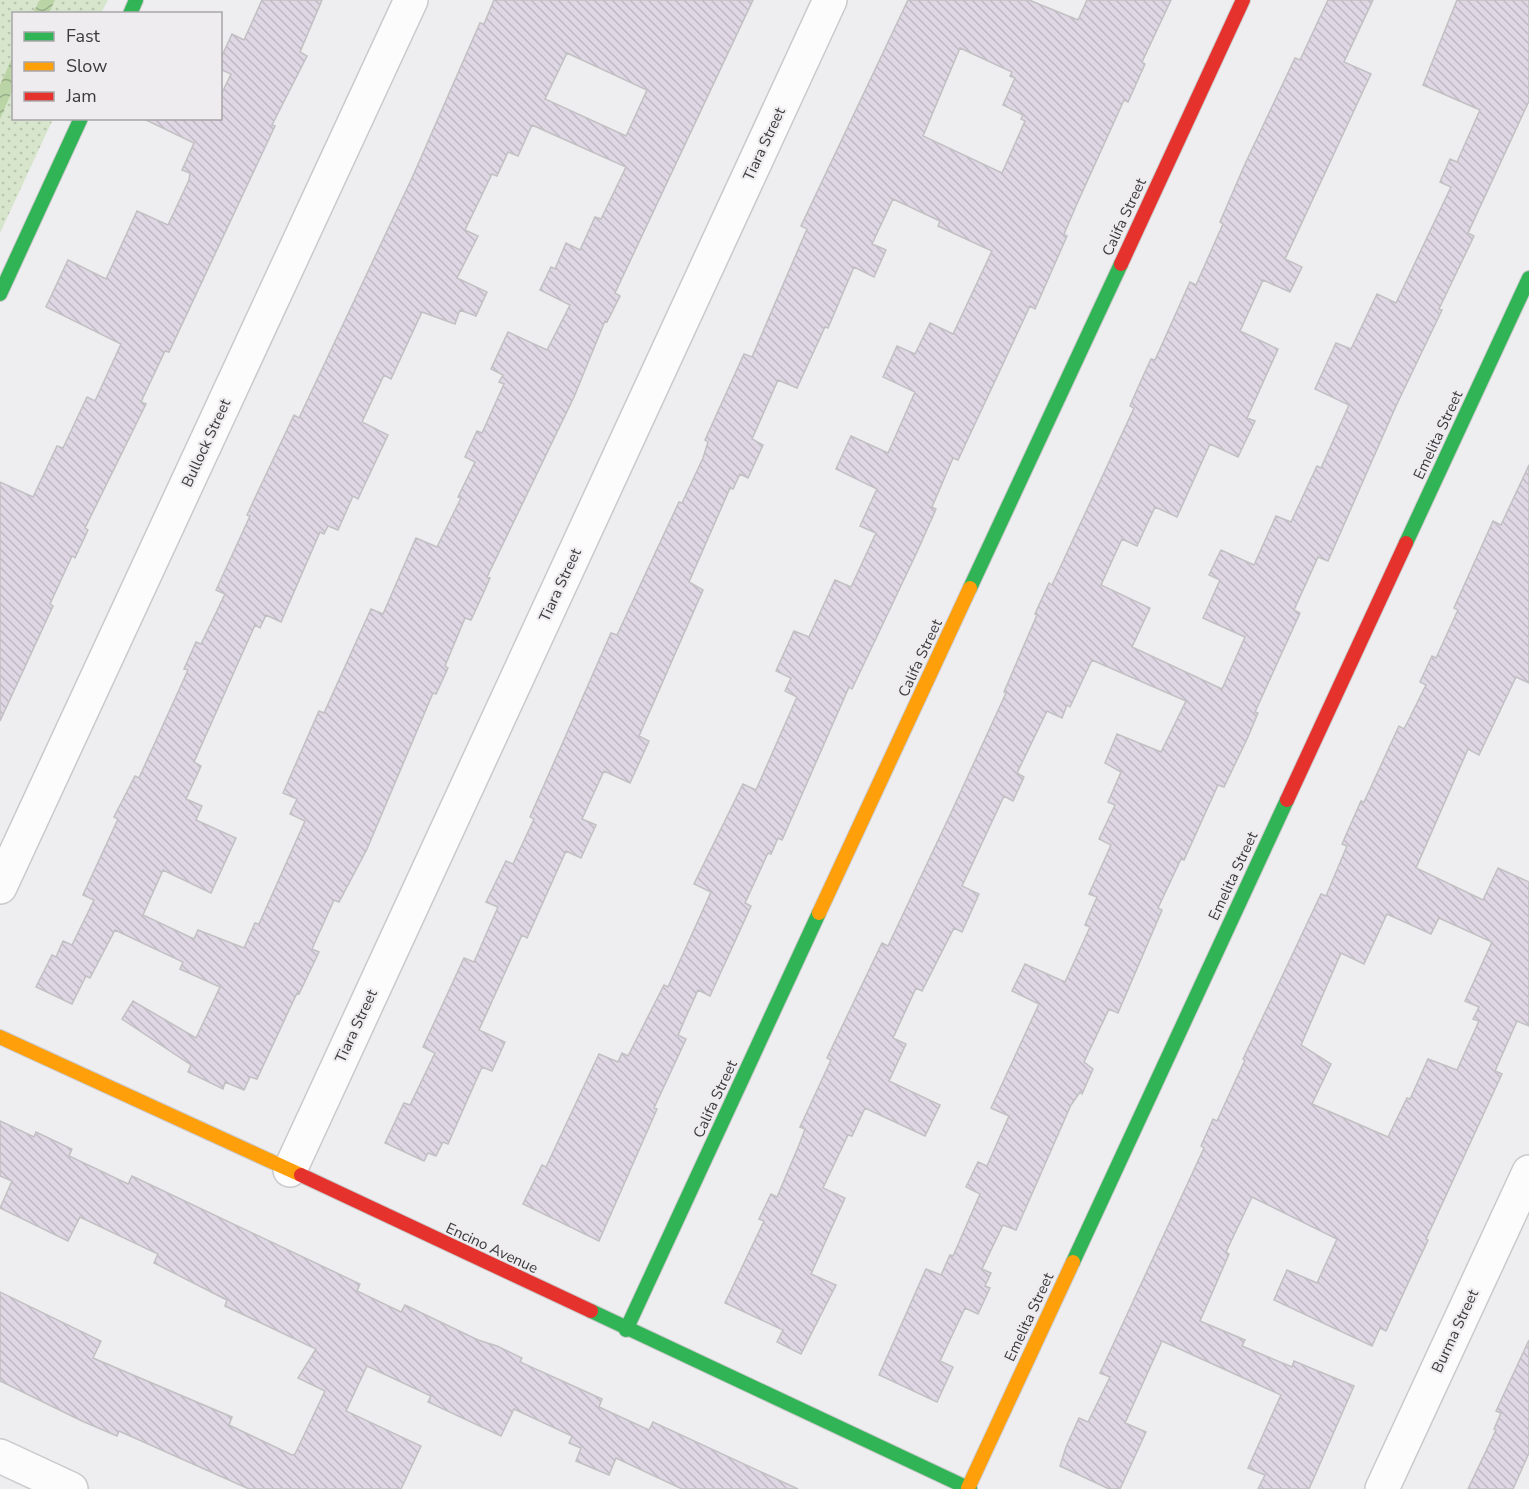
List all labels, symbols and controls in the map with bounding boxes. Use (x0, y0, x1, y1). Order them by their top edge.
legend (12, 12, 222, 120)
text: Fast (66, 24, 101, 48)
text: Slow (66, 54, 107, 78)
text: Jam (65, 84, 97, 108)
street label: Tiara Street (738, 104, 790, 184)
street label: Califa Street (1097, 174, 1151, 259)
street label: Emelita Street (1409, 387, 1468, 482)
street label: Bullock Street (177, 395, 235, 490)
street label: Tiara Street (534, 545, 586, 625)
street label: Califa Street (893, 615, 947, 700)
street label: Emelita Street (1204, 828, 1263, 923)
street label: Tiara Street (330, 986, 382, 1066)
street label: Califa Street (688, 1056, 742, 1141)
street label: Encino Avenue (443, 1218, 541, 1278)
street label: Emelita Street (1000, 1269, 1059, 1364)
street label: Burma Street (1427, 1286, 1483, 1376)

